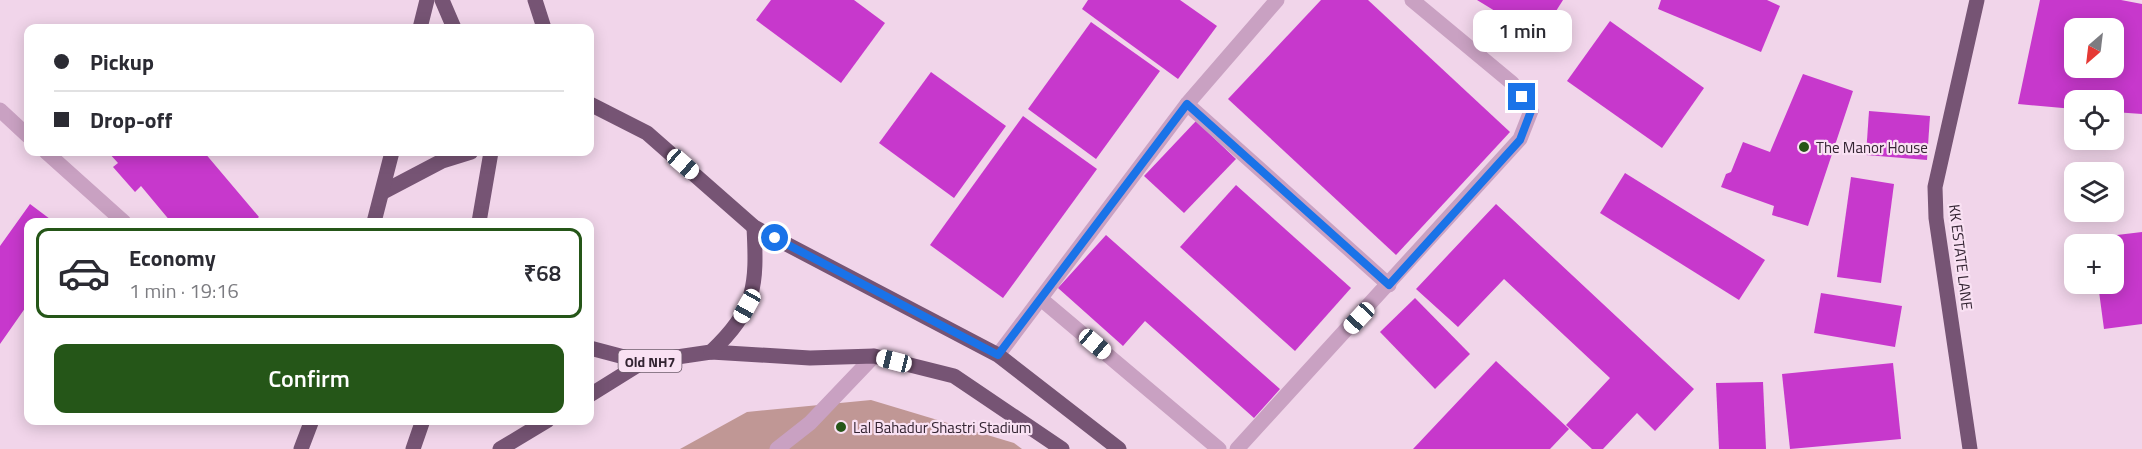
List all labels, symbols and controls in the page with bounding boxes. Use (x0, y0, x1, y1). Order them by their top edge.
callout: 1 min (1472, 10, 1571, 52)
text: 1 min (1498, 15, 1547, 46)
north arrow (2064, 18, 2124, 78)
map controls (2064, 18, 2124, 294)
text: Pickup (90, 45, 154, 79)
route end (1508, 83, 1535, 110)
button: locate (2064, 90, 2124, 150)
text: Drop-off (90, 103, 172, 137)
place label: The Manor House (1816, 136, 1928, 159)
marker: The Manor House (1797, 140, 1811, 154)
car (664, 145, 702, 183)
button: layers (2064, 162, 2124, 222)
street label: KK ESTATE LANE (1943, 203, 1979, 311)
route start (761, 224, 788, 251)
button: + (2064, 234, 2124, 294)
text: Economy (129, 241, 216, 275)
icon: car (57, 246, 111, 300)
text: ₹68 (524, 256, 561, 290)
text: 1 min · 19:16 (129, 275, 239, 306)
car (730, 286, 764, 326)
car (1340, 299, 1378, 337)
car (1075, 326, 1115, 362)
button: Confirm (54, 344, 564, 413)
car (874, 348, 914, 374)
road number: Old NH7 (618, 350, 682, 372)
place label: Lal Bahadur Shastri Stadium (853, 416, 1031, 439)
marker: Lal Bahadur Shastri Stadium (834, 420, 848, 434)

